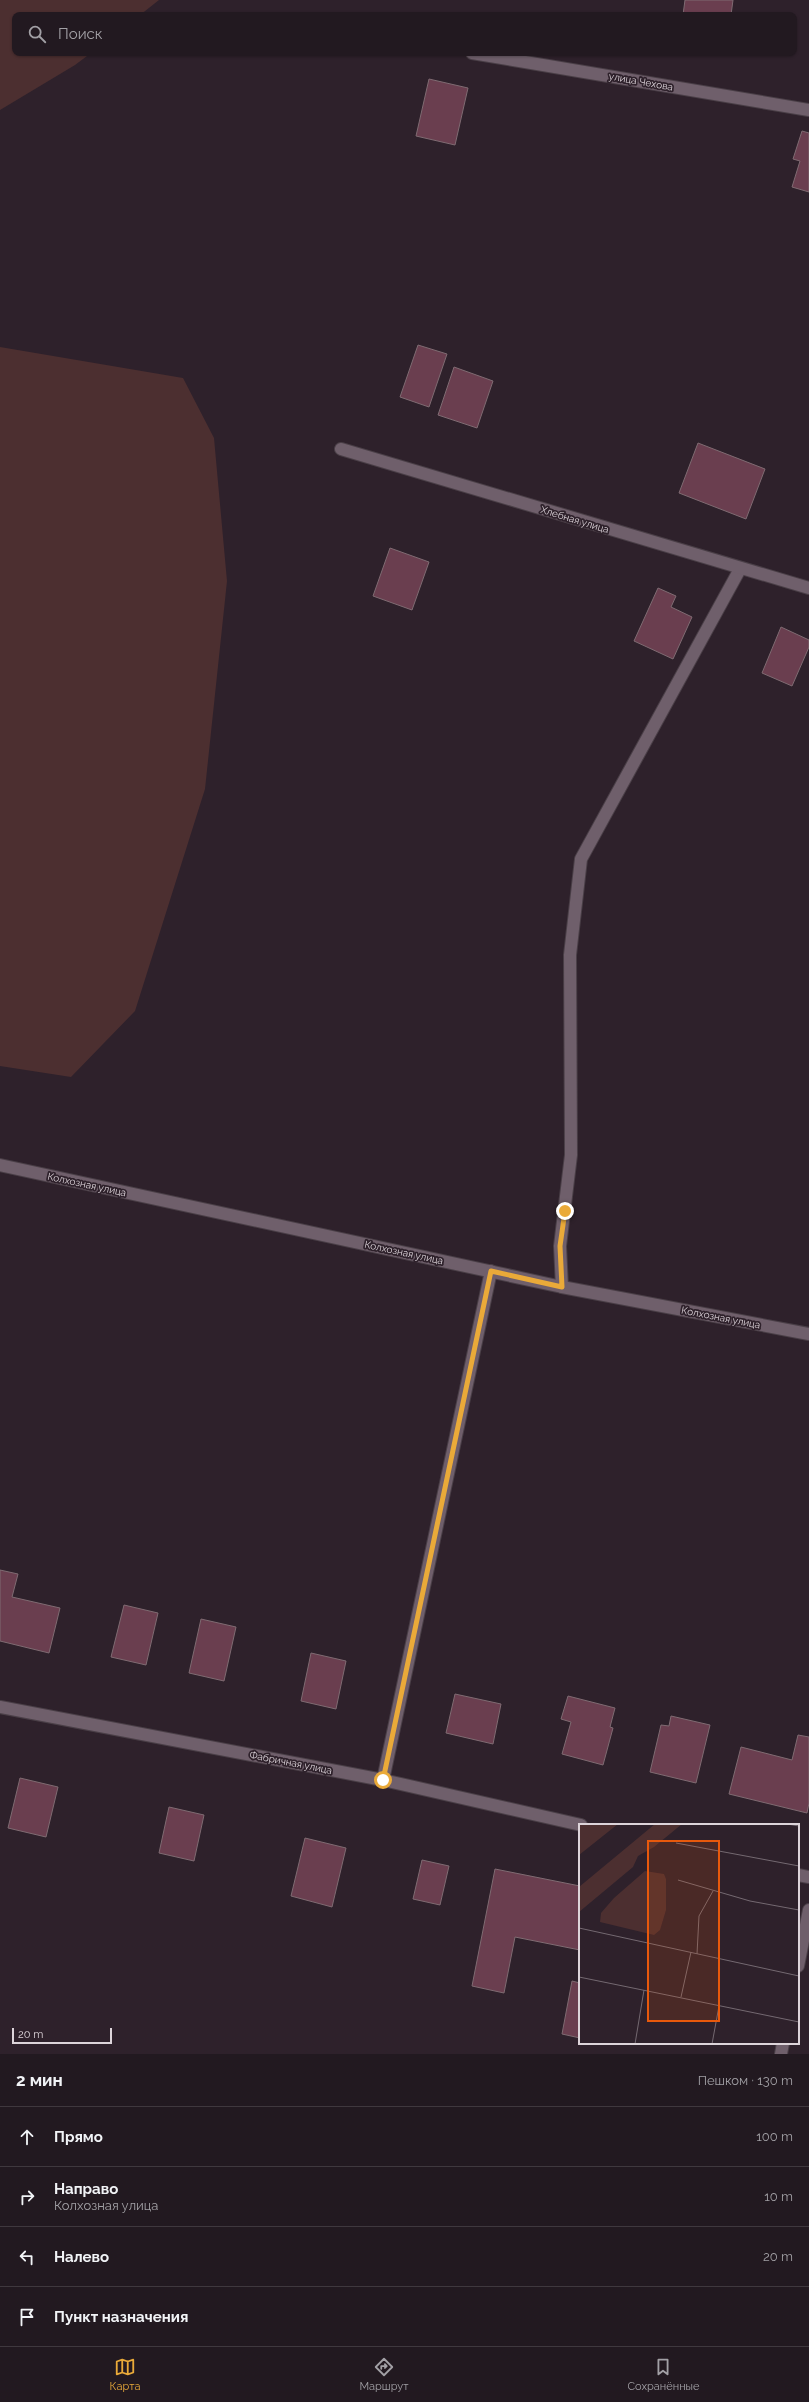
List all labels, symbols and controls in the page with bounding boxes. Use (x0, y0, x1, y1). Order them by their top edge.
search box (12, 12, 797, 56)
icon: search (26, 23, 48, 45)
text: Поиск (58, 25, 103, 43)
street label: улица Чехова (608, 70, 674, 93)
street label: Хлебная улица (539, 504, 610, 535)
street label: Колхозная улица (46, 1171, 127, 1198)
route end (556, 1202, 574, 1220)
street label: Колхозная улица (363, 1239, 444, 1266)
street label: Колхозная улица (680, 1304, 761, 1331)
street label: Фабричная улица (249, 1749, 333, 1776)
route start (374, 1771, 392, 1789)
inset map (579, 1824, 799, 2044)
scale bar (12, 2026, 112, 2045)
text: 20 m (18, 2028, 43, 2041)
text: 2 мин (16, 2070, 63, 2090)
text: Пешком · 130 m (698, 2073, 793, 2088)
icon: ahead (16, 2126, 38, 2148)
text: Прямо (54, 2128, 103, 2146)
text: 100 m (756, 2129, 793, 2144)
text: Направо (54, 2180, 118, 2198)
icon: right (16, 2186, 38, 2208)
text: 10 m (764, 2189, 793, 2204)
text: Колхозная улица (54, 2198, 158, 2213)
icon: left (16, 2246, 38, 2268)
text: Налево (54, 2248, 109, 2266)
text: 20 m (763, 2249, 793, 2264)
icon: arrive (16, 2306, 38, 2328)
text: Пункт назначения (54, 2308, 188, 2326)
tab: Карта (110, 2356, 140, 2393)
tab: Маршрут (359, 2356, 408, 2393)
tab: Сохранённые (627, 2356, 699, 2393)

